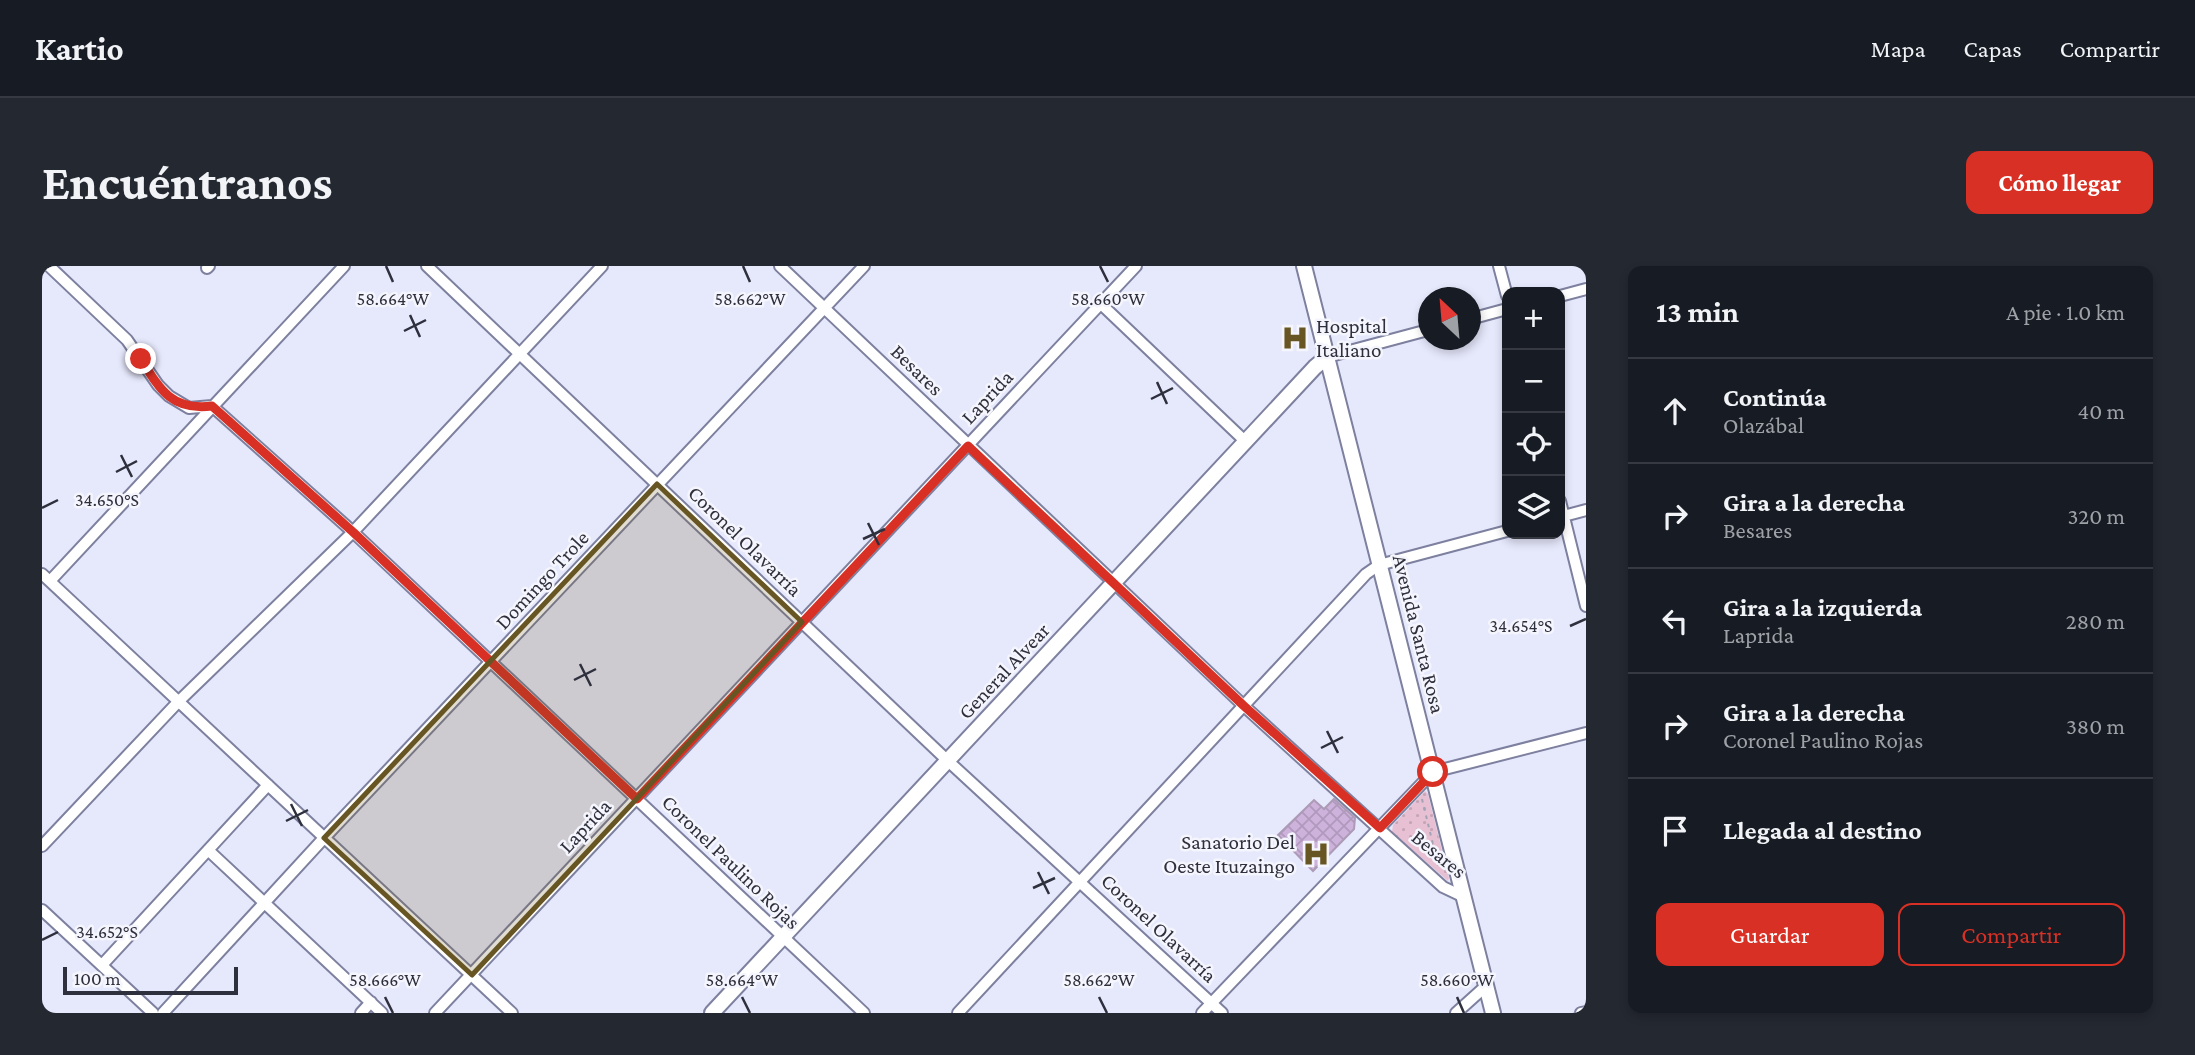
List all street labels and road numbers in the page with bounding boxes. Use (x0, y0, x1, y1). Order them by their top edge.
street label: Besares (886, 339, 948, 401)
street label: Laprida (956, 365, 1018, 429)
street label: Coronel Olavarría (683, 481, 807, 601)
street label: Domingo Trole (490, 526, 594, 634)
street label: Avenida Santa Rosa (1388, 552, 1450, 716)
street label: General Alvear (953, 618, 1055, 724)
street label: Coronel Paulino Rojas (657, 790, 805, 934)
street label: Laprida (554, 794, 616, 858)
street label: Besares (1407, 825, 1471, 883)
street label: Coronel Olavarría (1096, 869, 1222, 988)

